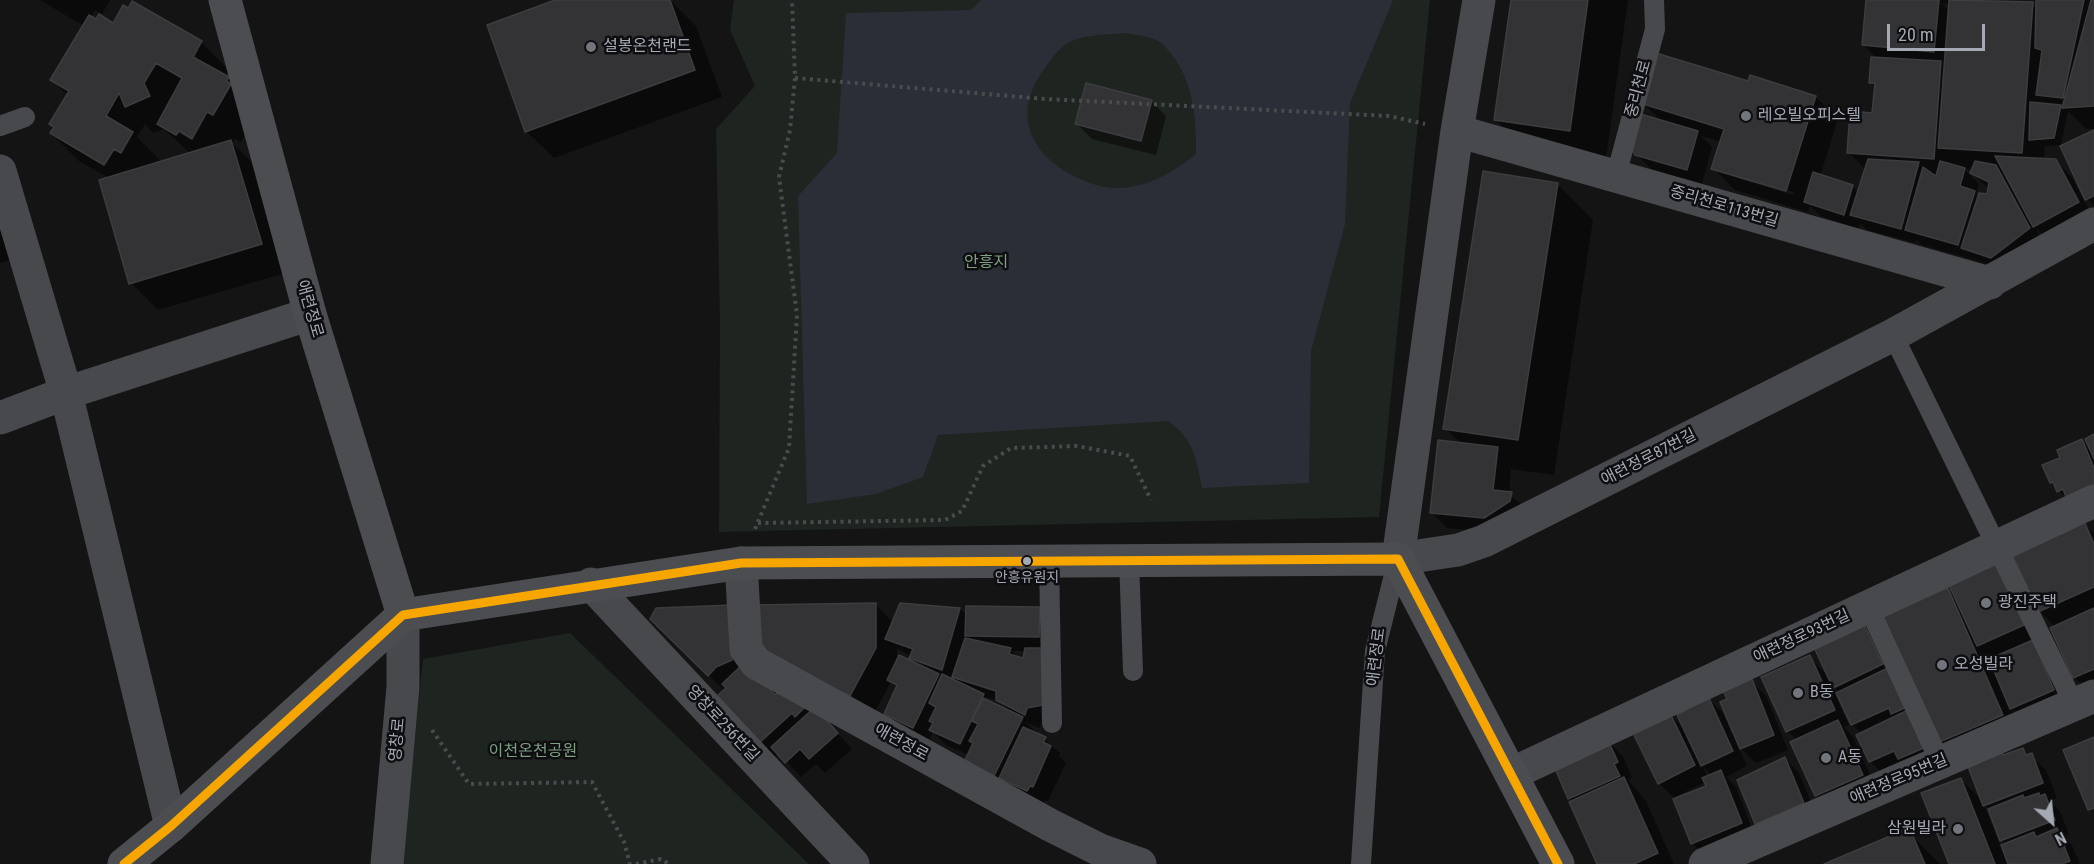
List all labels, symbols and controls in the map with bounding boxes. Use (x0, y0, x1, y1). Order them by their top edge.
scale bar (1890, 12, 1988, 50)
text: 20 m (1898, 24, 1933, 45)
place label: 설봉온천랜드 (603, 37, 691, 57)
marker: 설봉온천랜드 (584, 40, 598, 54)
street label: 중리천로 (1622, 58, 1656, 120)
place label: 레오빌오피스텔 (1758, 106, 1861, 126)
marker: 레오빌오피스텔 (1739, 109, 1753, 123)
street label: 중리천로113번길 (1668, 182, 1780, 232)
park label: 안흥지 (964, 253, 1008, 273)
street label: 애련정로 (292, 278, 326, 340)
street label: 애련정로87번길 (1598, 426, 1700, 490)
marker: 안흥유원지 (1021, 555, 1033, 567)
place label: 안흥유원지 (995, 570, 1059, 586)
place label: 광진주택 (1998, 593, 2057, 613)
marker: 광진주택 (1979, 596, 1993, 610)
street label: 애련정로93번길 (1751, 606, 1853, 668)
street label: 애련정로 (1364, 627, 1390, 687)
place label: 오성빌라 (1954, 655, 2013, 675)
marker: 오성빌라 (1935, 658, 1949, 672)
street label: 영창로256번길 (682, 682, 762, 766)
place label: B동 (1810, 683, 1833, 703)
marker: B동 (1791, 686, 1805, 700)
street label: 영창로 (387, 717, 409, 763)
street label: 애련정로 (871, 720, 931, 766)
park label: 이천온천공원 (489, 742, 577, 762)
place label: A동 (1838, 748, 1862, 768)
marker: A동 (1819, 751, 1833, 765)
street label: 애련정로95번길 (1847, 751, 1951, 809)
north arrow (2022, 792, 2082, 852)
place label: 삼원빌라 (1887, 819, 1946, 839)
marker: 삼원빌라 (1951, 822, 1965, 836)
text: N (2052, 828, 2069, 849)

